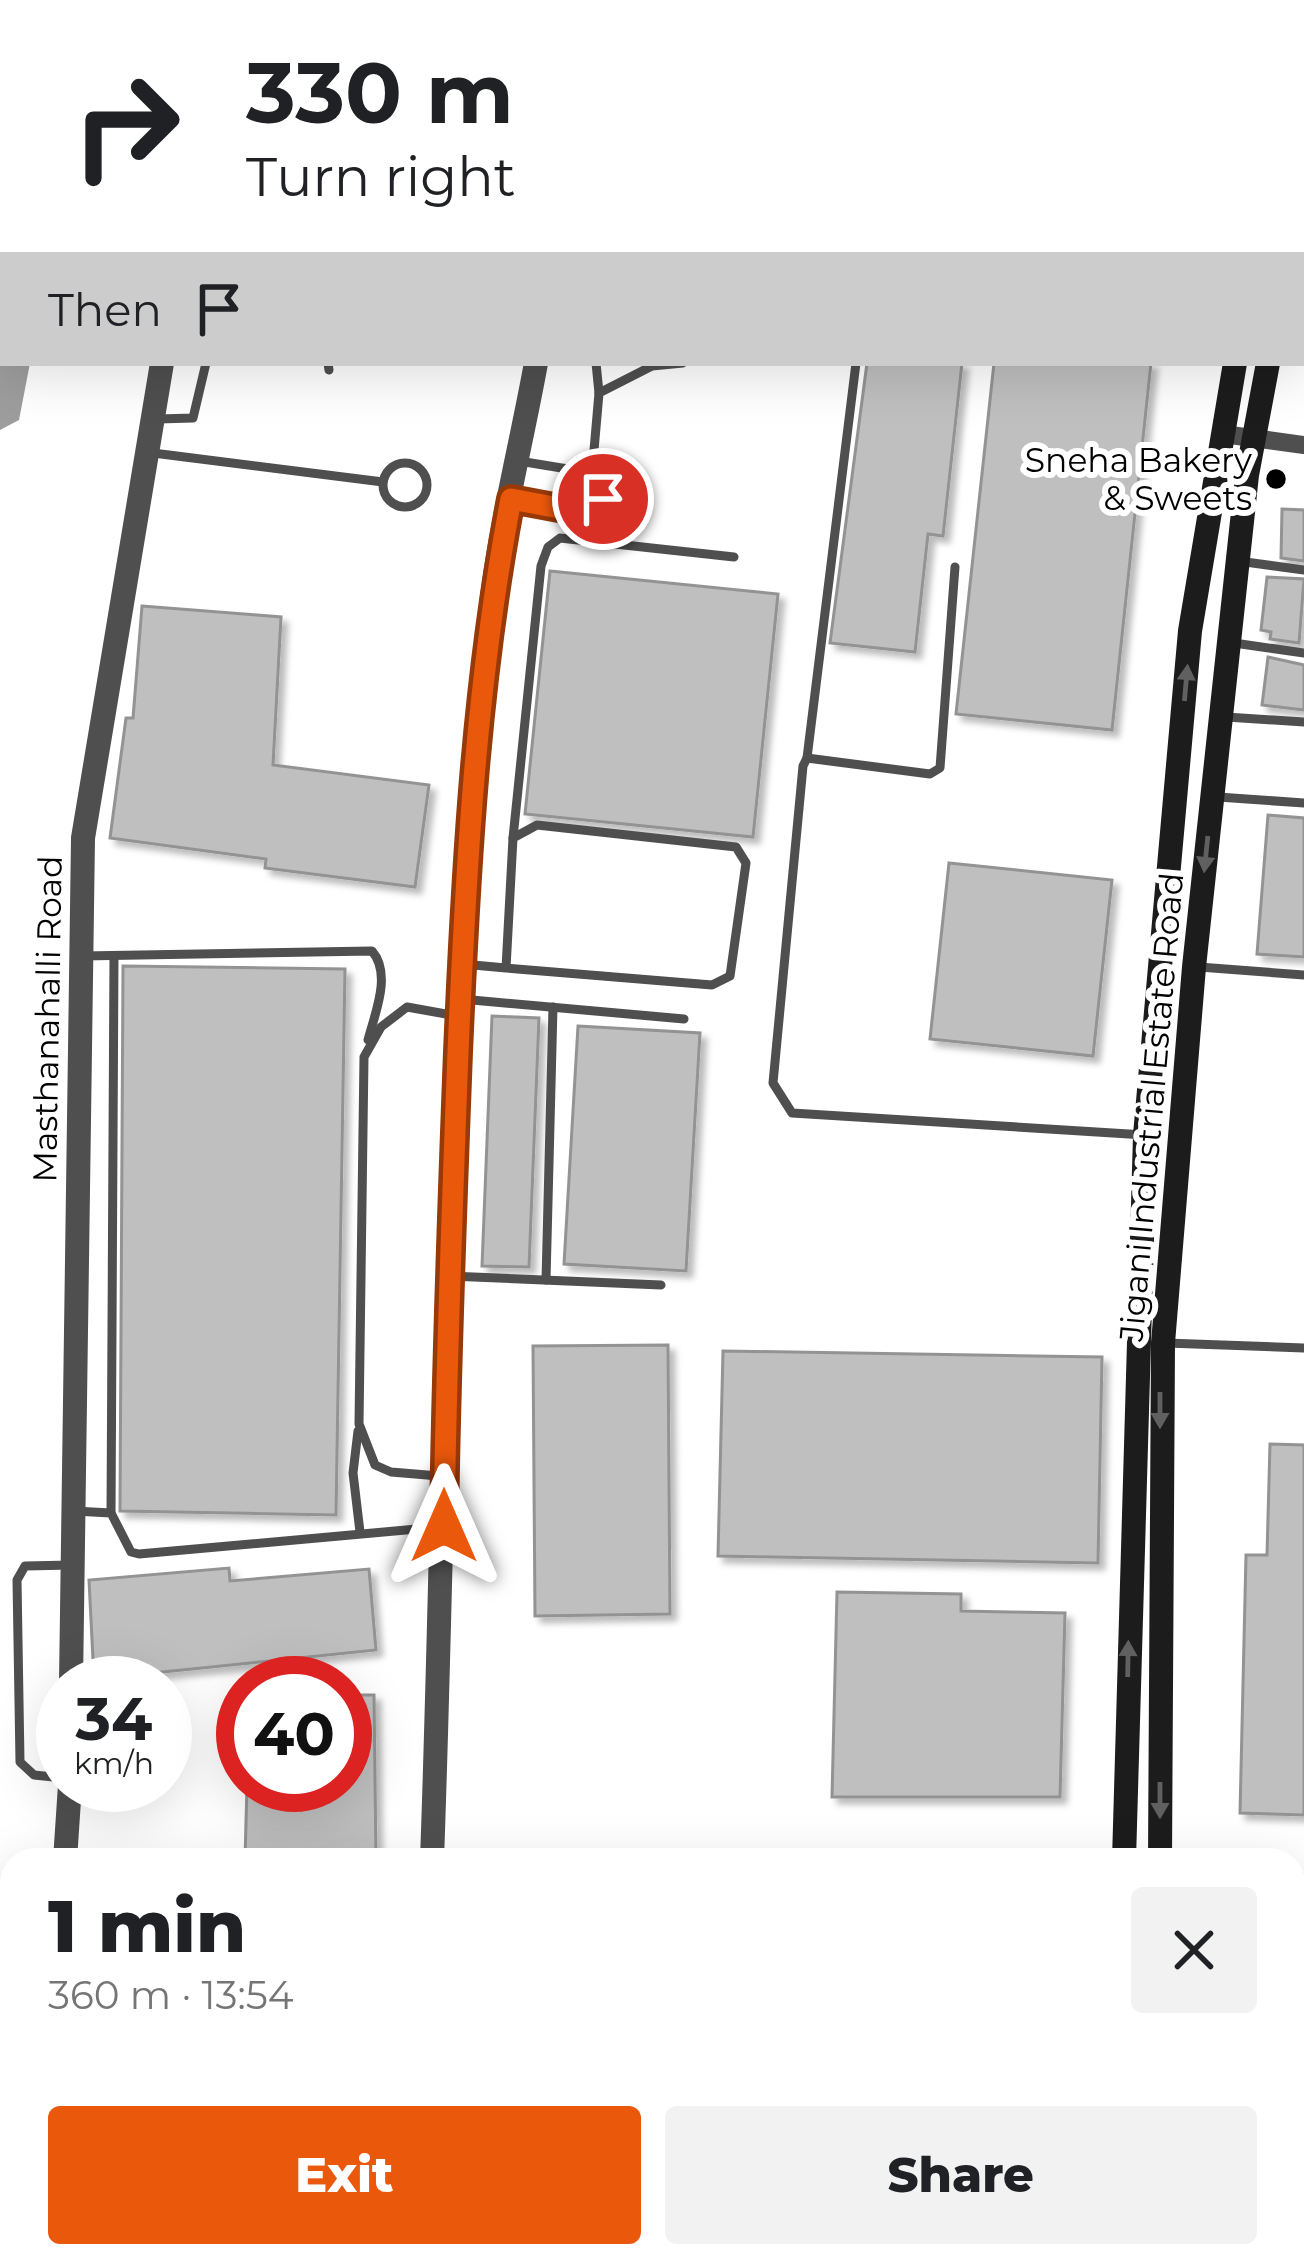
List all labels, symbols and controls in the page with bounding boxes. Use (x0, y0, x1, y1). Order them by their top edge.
text: 330 m (246, 42, 514, 144)
icon: right (48, 48, 204, 204)
text: Turn right (246, 144, 516, 210)
icon: arrive (186, 276, 252, 342)
text: Then (48, 282, 162, 337)
place label: Sneha Bakery & Sweets (1025, 440, 1252, 518)
pin (552, 448, 654, 550)
icon: arrive (570, 466, 636, 532)
marker: Sneha Bakery & Sweets (1263, 466, 1289, 492)
one-way arrow (1177, 664, 1196, 701)
one-way arrow (1196, 836, 1215, 873)
street label: Masthanahalli Road (24, 855, 70, 1183)
street label: Jigani Industrial Estate Road (1110, 871, 1191, 1344)
one-way arrow (1150, 1392, 1170, 1430)
position arrow (381, 1463, 507, 1589)
one-way arrow (1118, 1639, 1137, 1677)
speed limit sign: 40 (216, 1656, 372, 1812)
text: 34 (76, 1682, 152, 1755)
text: km/h (74, 1745, 154, 1782)
one-way arrow (1150, 1782, 1170, 1820)
text: 1 min (48, 1882, 246, 1970)
button: close (1131, 1887, 1257, 2013)
text: 360 m · 13:54 (48, 1971, 294, 2019)
button: Exit (48, 2106, 641, 2244)
button: Share (665, 2106, 1257, 2244)

